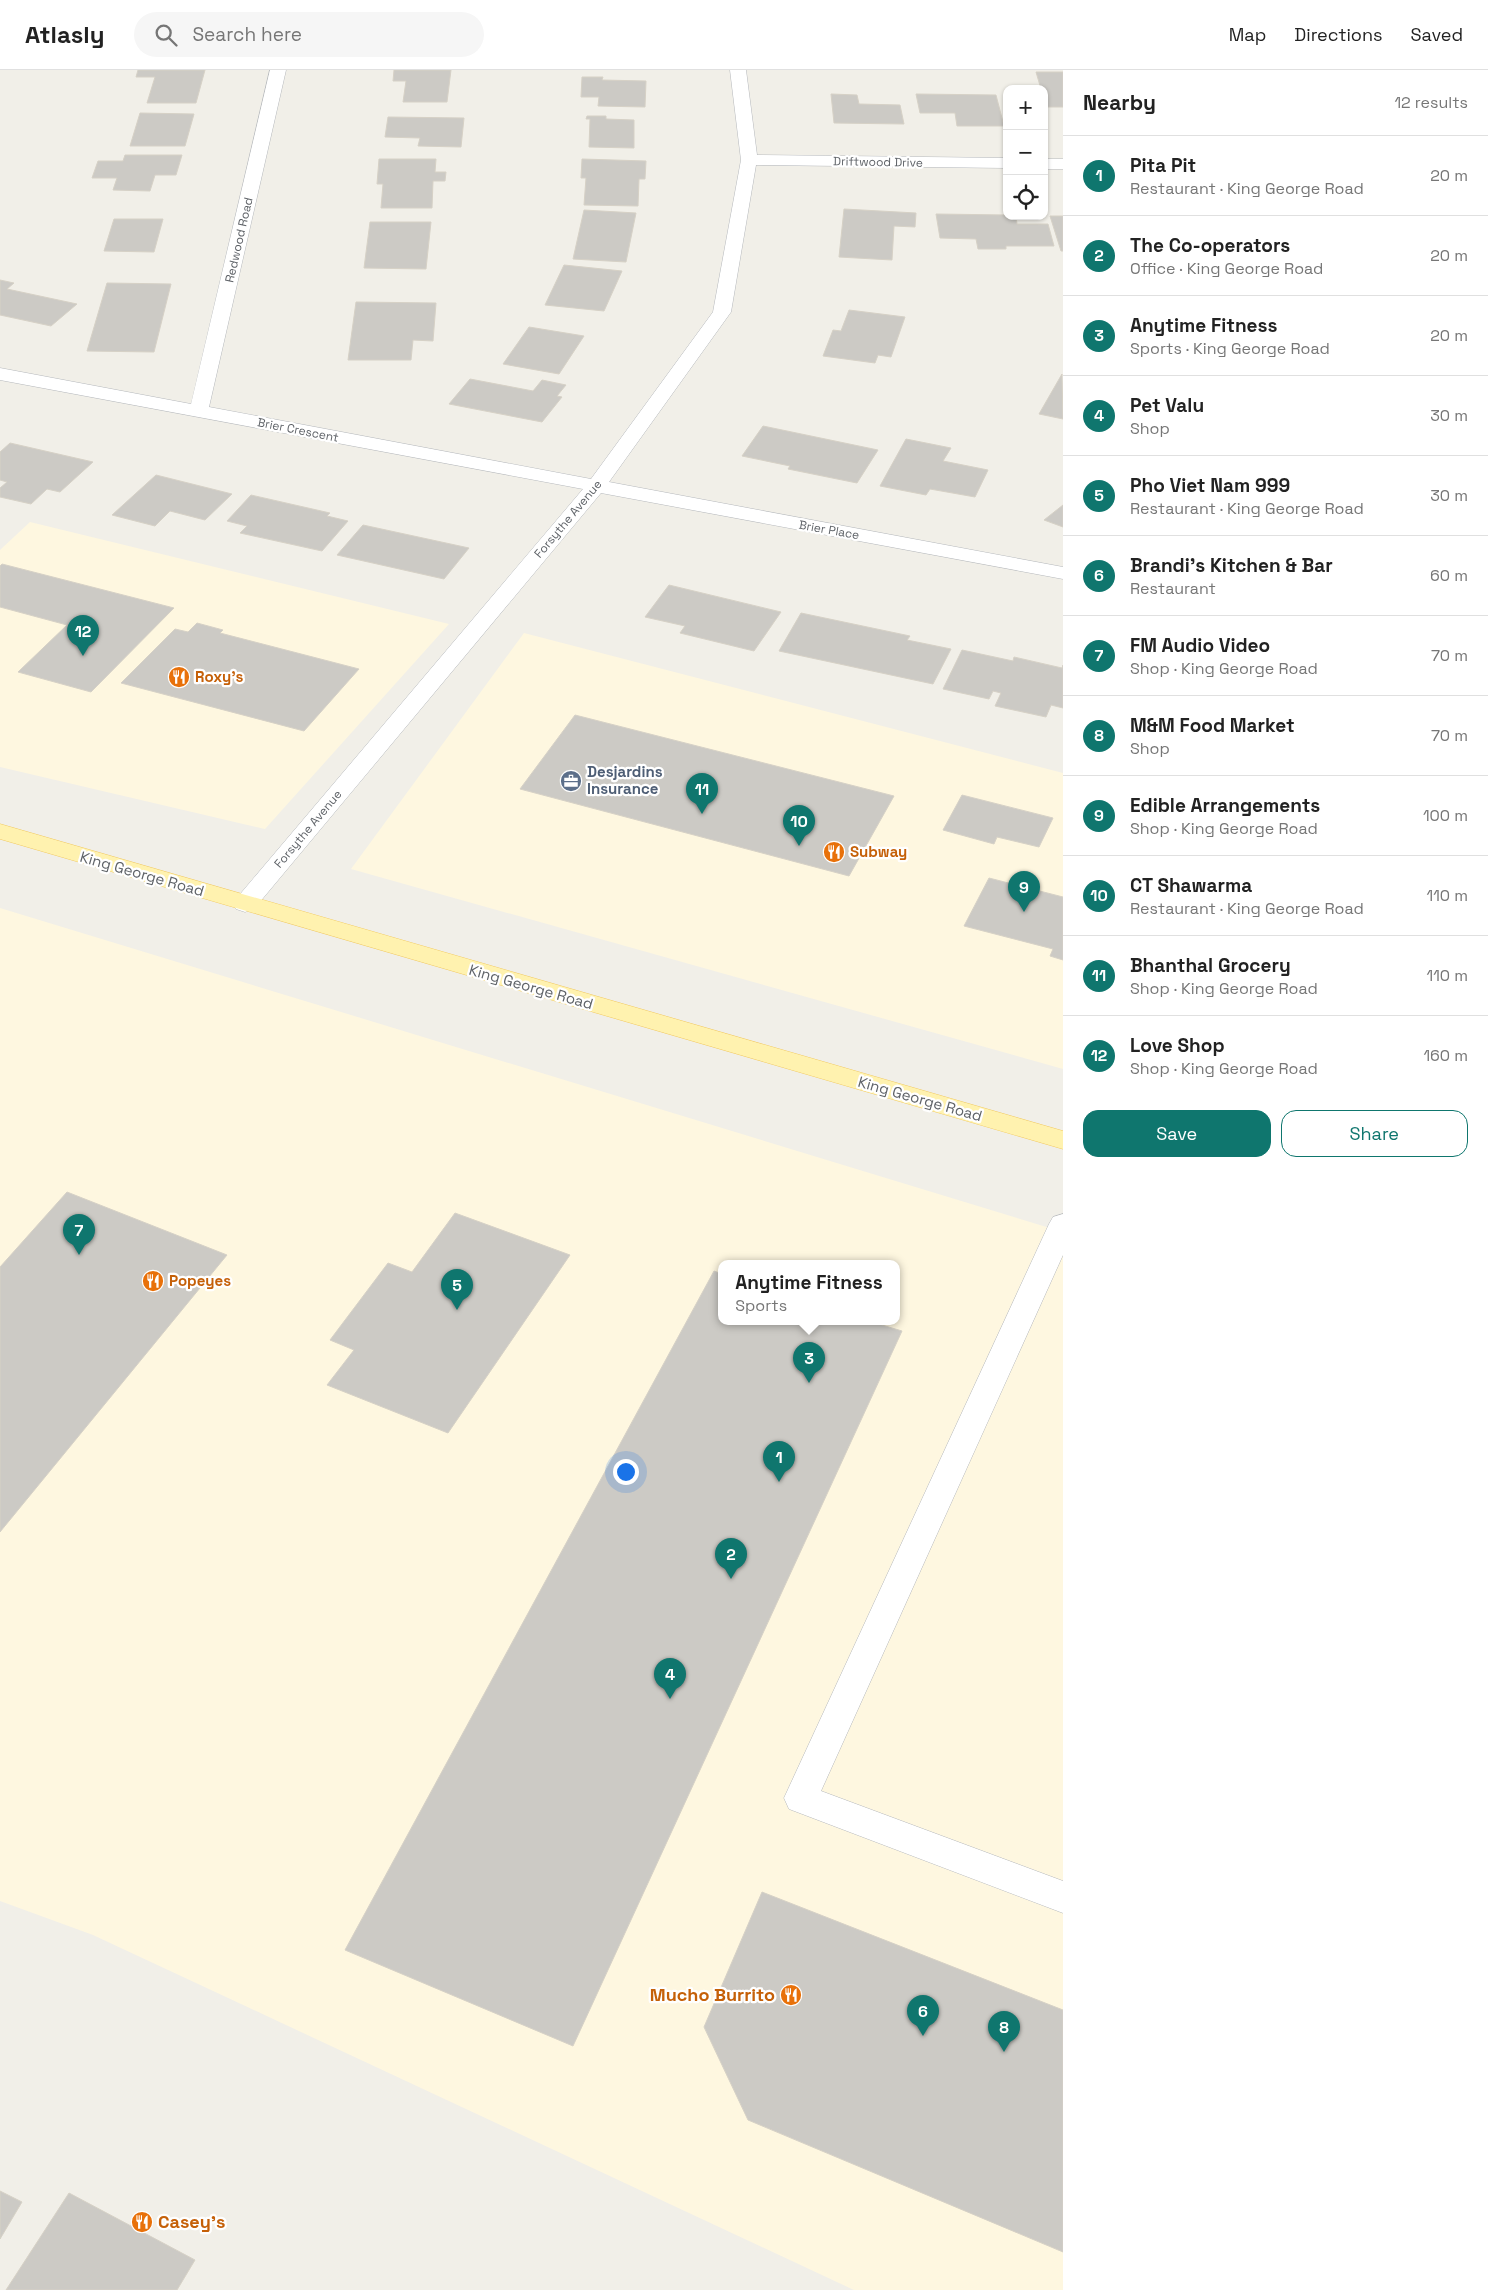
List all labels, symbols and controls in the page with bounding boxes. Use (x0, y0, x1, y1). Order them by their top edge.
search box (134, 12, 484, 57)
text: Atlasly (25, 19, 104, 50)
icon: search (152, 21, 180, 49)
text: Search here (192, 22, 302, 47)
text: Map (1229, 23, 1266, 46)
text: Directions (1294, 23, 1383, 46)
text: Saved (1411, 23, 1463, 46)
map controls (1003, 85, 1048, 220)
button: + (1003, 85, 1048, 130)
text: Nearby (1083, 89, 1156, 116)
text: 12 results (1394, 92, 1468, 113)
button: − (1003, 130, 1048, 175)
street label: Driftwood Drive (833, 153, 923, 171)
text: Pita Pit (1130, 153, 1196, 178)
text: 1 (1095, 165, 1103, 186)
text: 20 m (1430, 165, 1468, 186)
button: locate (1003, 175, 1048, 220)
text: Restaurant · King George Road (1130, 178, 1364, 199)
street label: Redwood Road (221, 196, 257, 284)
text: The Co-operators (1130, 233, 1290, 258)
text: 2 (1094, 245, 1104, 266)
text: 20 m (1430, 245, 1468, 266)
text: Office · King George Road (1130, 258, 1323, 279)
text: Anytime Fitness (1130, 313, 1277, 338)
text: 3 (1094, 325, 1104, 346)
text: 20 m (1430, 325, 1468, 346)
text: Sports · King George Road (1130, 338, 1330, 359)
text: Pet Valu (1130, 393, 1204, 418)
text: 4 (1094, 405, 1104, 426)
text: 30 m (1430, 405, 1468, 426)
street label: Brier Crescent (256, 414, 340, 446)
text: Shop (1130, 418, 1170, 439)
text: Pho Viet Nam 999 (1130, 473, 1290, 498)
street label: Forsythe Avenue (531, 477, 605, 561)
text: 5 (1094, 485, 1104, 506)
text: 30 m (1430, 485, 1468, 506)
text: Restaurant · King George Road (1130, 498, 1364, 519)
street label: Brier Place (797, 517, 861, 543)
text: Brandi's Kitchen & Bar (1130, 553, 1333, 578)
text: 6 (1094, 565, 1104, 586)
text: 60 m (1430, 565, 1468, 586)
text: Restaurant (1130, 578, 1216, 599)
pin: 12 (67, 615, 99, 656)
text: FM Audio Video (1130, 633, 1270, 658)
text: 7 (1095, 645, 1103, 666)
text: 70 m (1431, 645, 1468, 666)
text: Shop · King George Road (1130, 658, 1318, 679)
restaurant icon: Roxy's (167, 665, 191, 689)
place label: Roxy's (195, 667, 244, 686)
text: M&M Food Market (1130, 713, 1295, 738)
text: 8 (1094, 725, 1104, 746)
text: 70 m (1431, 725, 1468, 746)
text: Shop (1130, 738, 1170, 759)
place label: Desjardins Insurance (587, 762, 663, 798)
office icon: Desjardins Insurance (559, 769, 583, 793)
pin: 11 (686, 773, 718, 814)
street label: Forsythe Avenue (271, 787, 345, 871)
text: Edible Arrangements (1130, 793, 1320, 818)
pin: 10 (783, 805, 815, 846)
text: 9 (1094, 805, 1104, 826)
text: 100 m (1423, 805, 1468, 826)
text: Shop · King George Road (1130, 818, 1318, 839)
restaurant icon: Subway (822, 840, 846, 864)
place label: Subway (850, 842, 907, 861)
street label: King George Road (78, 847, 206, 900)
pin: 9 (1008, 871, 1040, 912)
text: CT Shawarma (1130, 873, 1252, 898)
text: 10 (1090, 885, 1108, 906)
text: 110 m (1426, 885, 1468, 906)
text: Restaurant · King George Road (1130, 898, 1364, 919)
text: Bhanthal Grocery (1130, 953, 1291, 978)
street label: King George Road (467, 960, 595, 1013)
text: 11 (1092, 965, 1106, 986)
text: 110 m (1426, 965, 1468, 986)
text: Shop · King George Road (1130, 978, 1318, 999)
text: Love Shop (1130, 1033, 1225, 1058)
text: 12 (1091, 1045, 1107, 1066)
text: 160 m (1423, 1045, 1468, 1066)
text: Shop · King George Road (1130, 1058, 1318, 1079)
street label: King George Road (856, 1072, 984, 1125)
button: Save (1083, 1110, 1271, 1157)
button: Share (1281, 1110, 1468, 1157)
pin: 7 (63, 1214, 95, 1255)
popup (718, 1260, 900, 1325)
restaurant icon: Popeyes (141, 1269, 165, 1293)
pin: 5 (441, 1269, 473, 1310)
text: Anytime Fitness (735, 1270, 883, 1295)
place label: Popeyes (169, 1271, 231, 1290)
text: Sports (735, 1295, 787, 1316)
pin: 3 (793, 1342, 825, 1383)
pin: 1 (763, 1441, 795, 1482)
your location (613, 1459, 639, 1485)
pin: 2 (715, 1538, 747, 1579)
pin: 4 (654, 1658, 686, 1699)
place label: Mucho Burrito (650, 1983, 775, 2006)
restaurant icon: Mucho Burrito (779, 1983, 803, 2007)
pin: 6 (907, 1995, 939, 2036)
pin: 8 (988, 2011, 1020, 2052)
restaurant icon: Casey's (130, 2210, 154, 2234)
place label: Casey's (158, 2210, 225, 2233)

